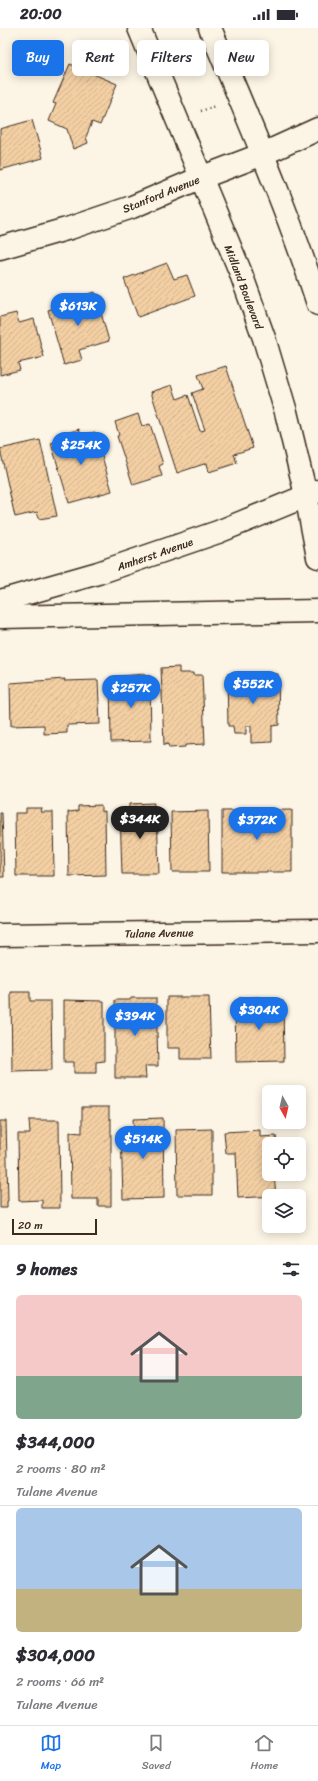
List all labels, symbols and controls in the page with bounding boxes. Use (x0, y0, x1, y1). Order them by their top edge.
text: 20:00 (20, 1, 62, 27)
chip: Buy (12, 40, 64, 76)
chip: Rent (72, 40, 129, 76)
chip: Filters (137, 40, 206, 76)
chip: New (214, 40, 269, 76)
street label: Stanford Avenue (120, 170, 203, 219)
street label: Midland Boulevard (219, 242, 269, 333)
pin: $613K (50, 293, 106, 327)
text: $613K (60, 294, 96, 317)
pin: $254K (53, 432, 109, 466)
text: $254K (61, 433, 101, 456)
street label: Amherst Avenue (114, 532, 196, 577)
pin: $552K (225, 671, 281, 705)
text: $552K (233, 672, 273, 695)
pin: $257K (103, 675, 159, 709)
text: $257K (111, 676, 151, 699)
pin: $344K (112, 806, 168, 840)
text: $344K (120, 807, 160, 830)
pin: $372K (229, 807, 285, 841)
text: $372K (238, 808, 276, 831)
street label: Tulane Avenue (124, 923, 194, 944)
pin: $304K (231, 997, 287, 1031)
text: $304K (239, 998, 279, 1021)
pin: $394K (107, 1003, 163, 1037)
text: $394K (115, 1004, 155, 1027)
north arrow (262, 1085, 306, 1129)
map controls (262, 1085, 306, 1233)
pin: $514K (115, 1126, 171, 1160)
text: $514K (124, 1127, 162, 1150)
button: locate (262, 1137, 306, 1181)
button: layers (262, 1189, 306, 1233)
text: 20 m (18, 1216, 43, 1235)
scale bar (12, 1217, 97, 1236)
text: 9 homes (16, 1254, 77, 1284)
icon: filters (280, 1258, 302, 1280)
icon: home (123, 1321, 195, 1393)
text: $344,000 (16, 1427, 95, 1457)
text: 2 rooms · 80 m² (16, 1457, 106, 1480)
text: Tulane Avenue (16, 1480, 97, 1503)
icon: home (123, 1534, 195, 1606)
text: $304,000 (16, 1640, 95, 1670)
text: 2 rooms · 66 m² (16, 1670, 104, 1693)
text: Tulane Avenue (16, 1693, 97, 1716)
tab: Map (40, 1732, 62, 1775)
tab: Saved (142, 1732, 171, 1775)
tab: Home (251, 1732, 278, 1775)

